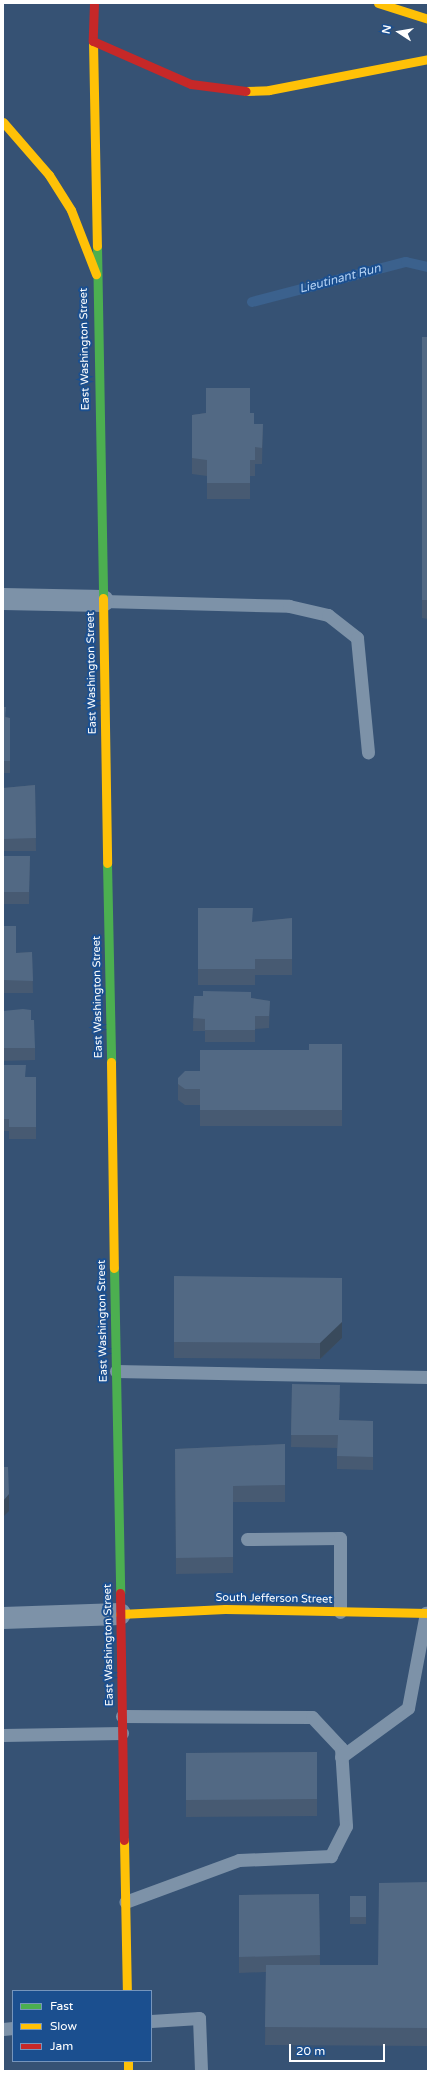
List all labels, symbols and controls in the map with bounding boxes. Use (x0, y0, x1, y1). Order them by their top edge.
north arrow (379, 12, 419, 52)
text: N (379, 24, 394, 35)
water label: Lieutinant Run (298, 261, 382, 297)
street label: East Washington Street (77, 288, 93, 410)
street label: East Washington Street (84, 612, 100, 734)
street label: East Washington Street (90, 936, 106, 1058)
street label: East Washington Street (95, 1260, 111, 1382)
street label: East Washington Street (101, 1584, 117, 1706)
street label: South Jefferson Street (215, 1591, 333, 1607)
legend (12, 1990, 152, 2062)
text: Fast (50, 1999, 73, 2013)
text: Slow (50, 2019, 77, 2033)
scale bar (291, 2036, 387, 2062)
text: Jam (50, 2039, 73, 2053)
text: 20 m (296, 2044, 325, 2058)

